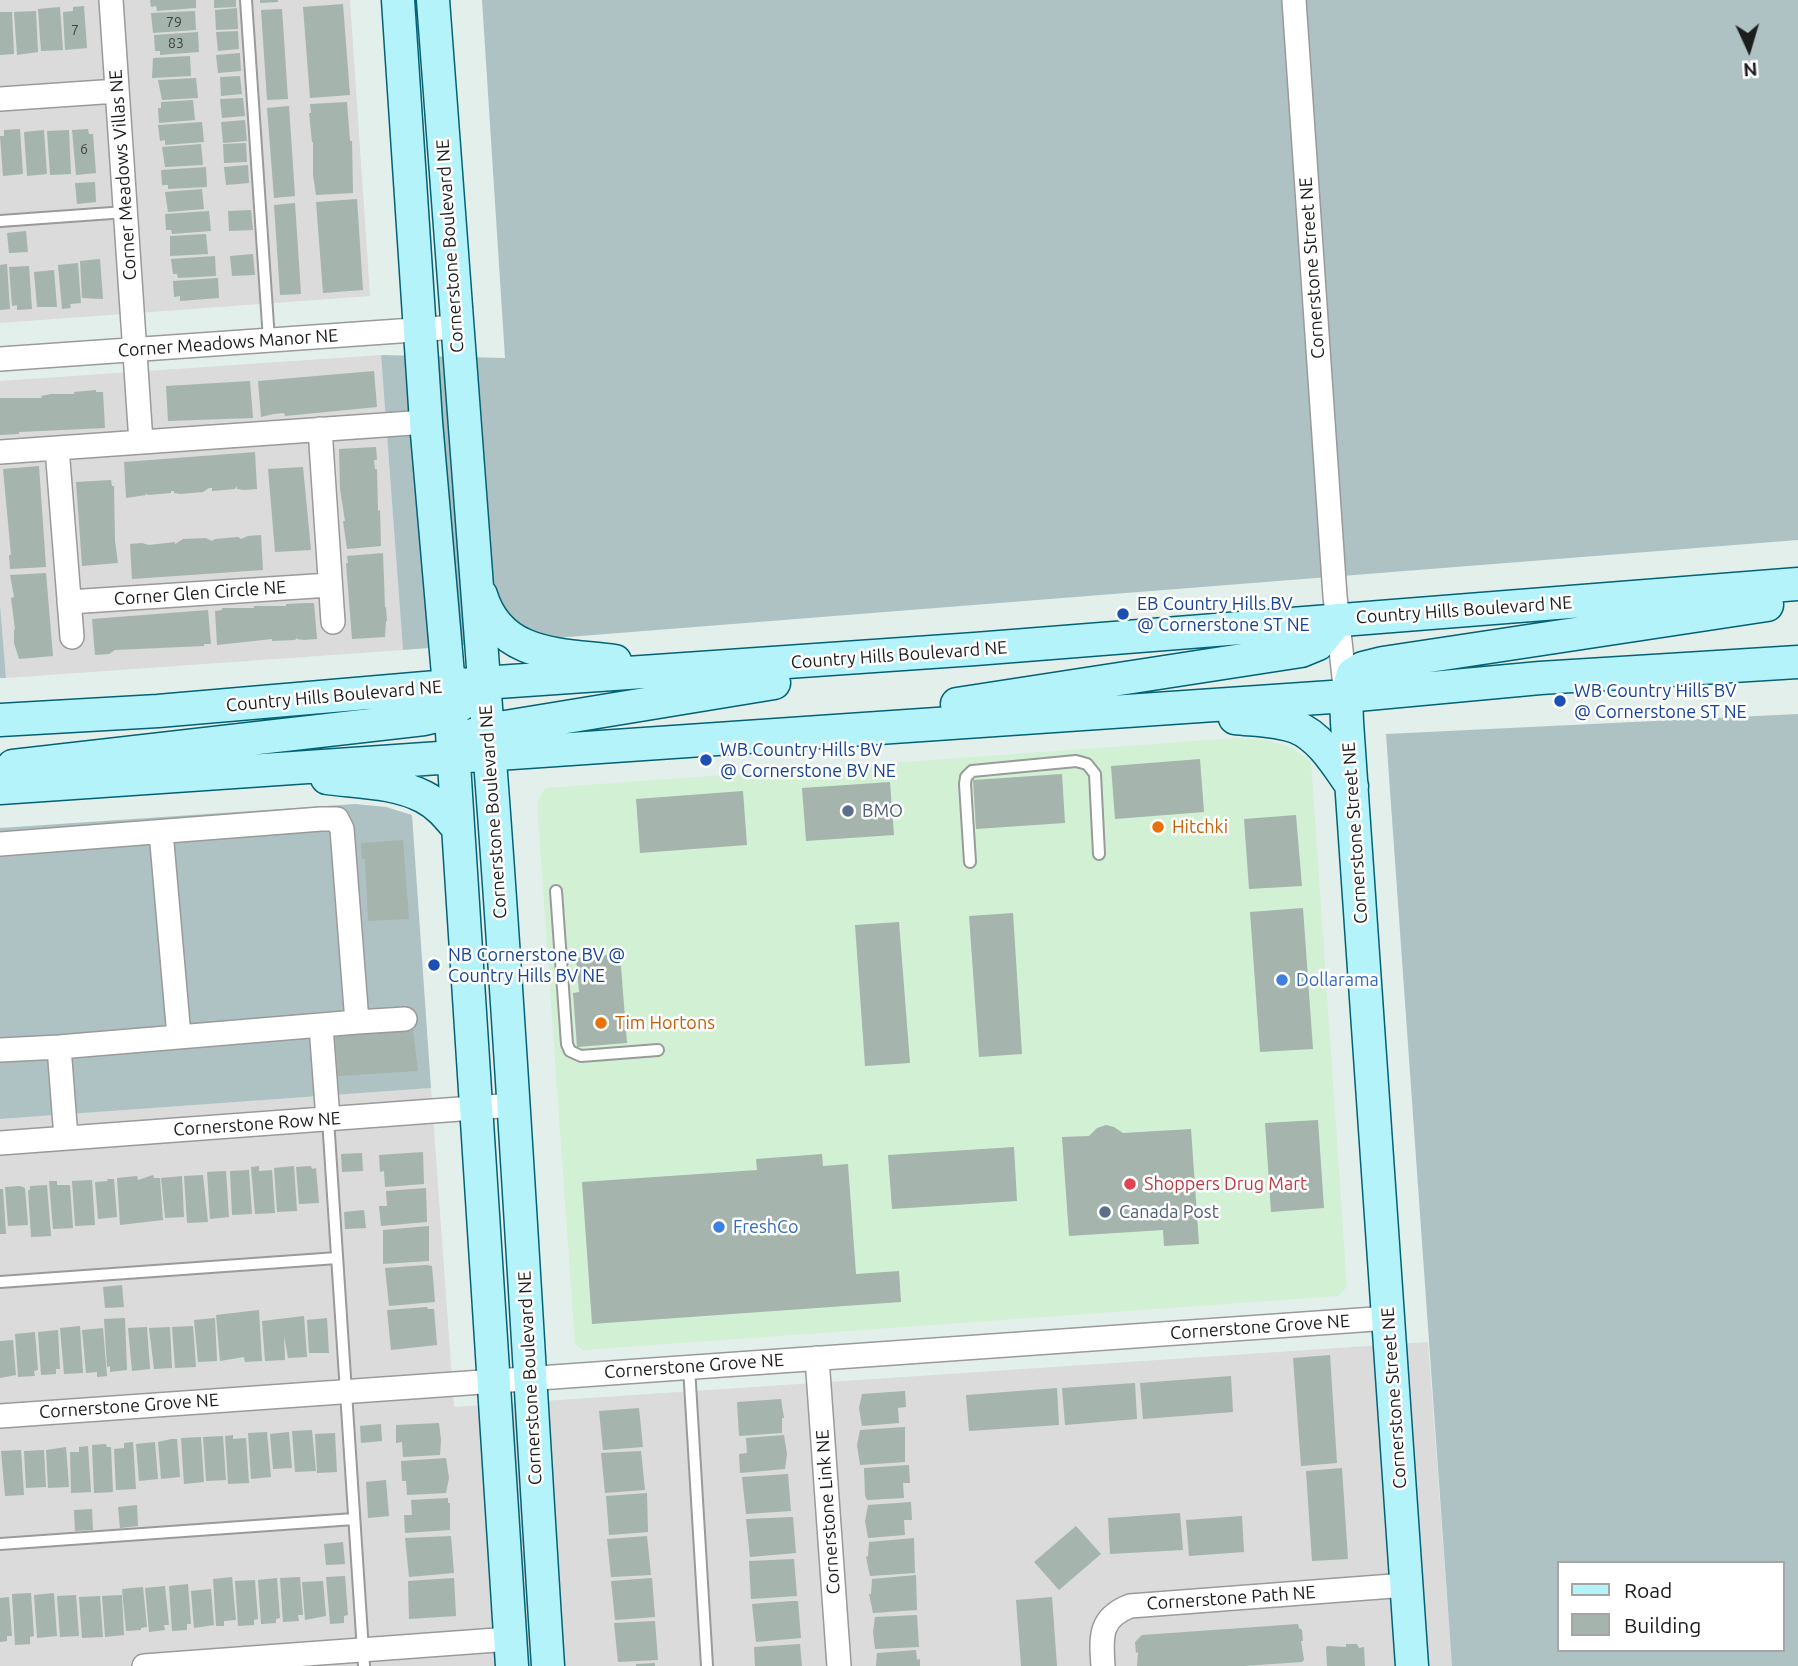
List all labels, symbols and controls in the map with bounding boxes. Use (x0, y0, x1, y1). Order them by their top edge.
house number: 79 (166, 14, 182, 30)
north arrow (1714, 14, 1784, 84)
house number: 7 (71, 22, 79, 38)
house number: 83 (168, 35, 184, 51)
text: N (1743, 58, 1758, 81)
street label: Corner Meadows Villas NE (105, 69, 141, 281)
street label: Cornerstone Boulevard NE (432, 138, 468, 354)
house number: 6 (80, 141, 88, 157)
street label: Cornerstone Street NE (1295, 176, 1329, 360)
street label: Corner Meadows Manor NE (117, 325, 339, 361)
street label: Corner Glen Circle NE (113, 576, 287, 610)
street label: Country Hills Boulevard NE (1355, 592, 1573, 628)
place label: EB Country Hills BV @ Cornerstone ST NE (1137, 593, 1310, 636)
marker: EB Country Hills BV @ Cornerstone ST NE (1115, 606, 1131, 622)
street label: Country Hills Boulevard NE (790, 637, 1008, 673)
street label: Country Hills Boulevard NE (225, 676, 443, 716)
place label: WB Country Hills BV @ Cornerstone ST NE (1574, 680, 1747, 722)
marker: WB Country Hills BV @ Cornerstone ST NE (1552, 693, 1568, 709)
street label: Cornerstone Boulevard NE (475, 704, 511, 920)
place label: WB Country Hills BV @ Cornerstone BV NE (720, 739, 896, 782)
street label: Cornerstone Street NE (1338, 741, 1372, 925)
marker: WB Country Hills BV @ Cornerstone BV NE (698, 752, 714, 768)
place label: BMO (862, 800, 903, 822)
marker: BMO (840, 803, 856, 819)
place label: Hitchki (1172, 816, 1228, 838)
marker: Hitchki (1150, 819, 1166, 835)
place label: NB Cornerstone BV @ Country Hills BV NE (448, 944, 625, 986)
marker: NB Cornerstone BV @ Country Hills BV NE (426, 957, 442, 973)
place label: Dollarama (1296, 969, 1379, 991)
marker: Dollarama (1274, 972, 1290, 988)
place label: Tim Hortons (615, 1012, 715, 1034)
marker: Tim Hortons (593, 1015, 609, 1031)
street label: Cornerstone Row NE (173, 1107, 341, 1141)
place label: Shoppers Drug Mart (1144, 1173, 1307, 1195)
marker: Shoppers Drug Mart (1122, 1176, 1138, 1192)
place label: Canada Post (1119, 1201, 1219, 1223)
marker: Canada Post (1097, 1204, 1113, 1220)
place label: FreshCo (733, 1216, 799, 1238)
marker: FreshCo (711, 1219, 727, 1235)
street label: Cornerstone Boulevard NE (514, 1270, 546, 1486)
street label: Cornerstone Street NE (1377, 1306, 1411, 1490)
street label: Cornerstone Grove NE (1169, 1310, 1351, 1344)
street label: Cornerstone Grove NE (603, 1349, 785, 1383)
street label: Cornerstone Grove NE (38, 1389, 220, 1423)
street label: Cornerstone Link NE (811, 1429, 845, 1595)
legend (1556, 1561, 1784, 1652)
text: Road (1624, 1578, 1672, 1602)
street label: Cornerstone Path NE (1146, 1581, 1316, 1615)
text: Building (1624, 1613, 1701, 1637)

